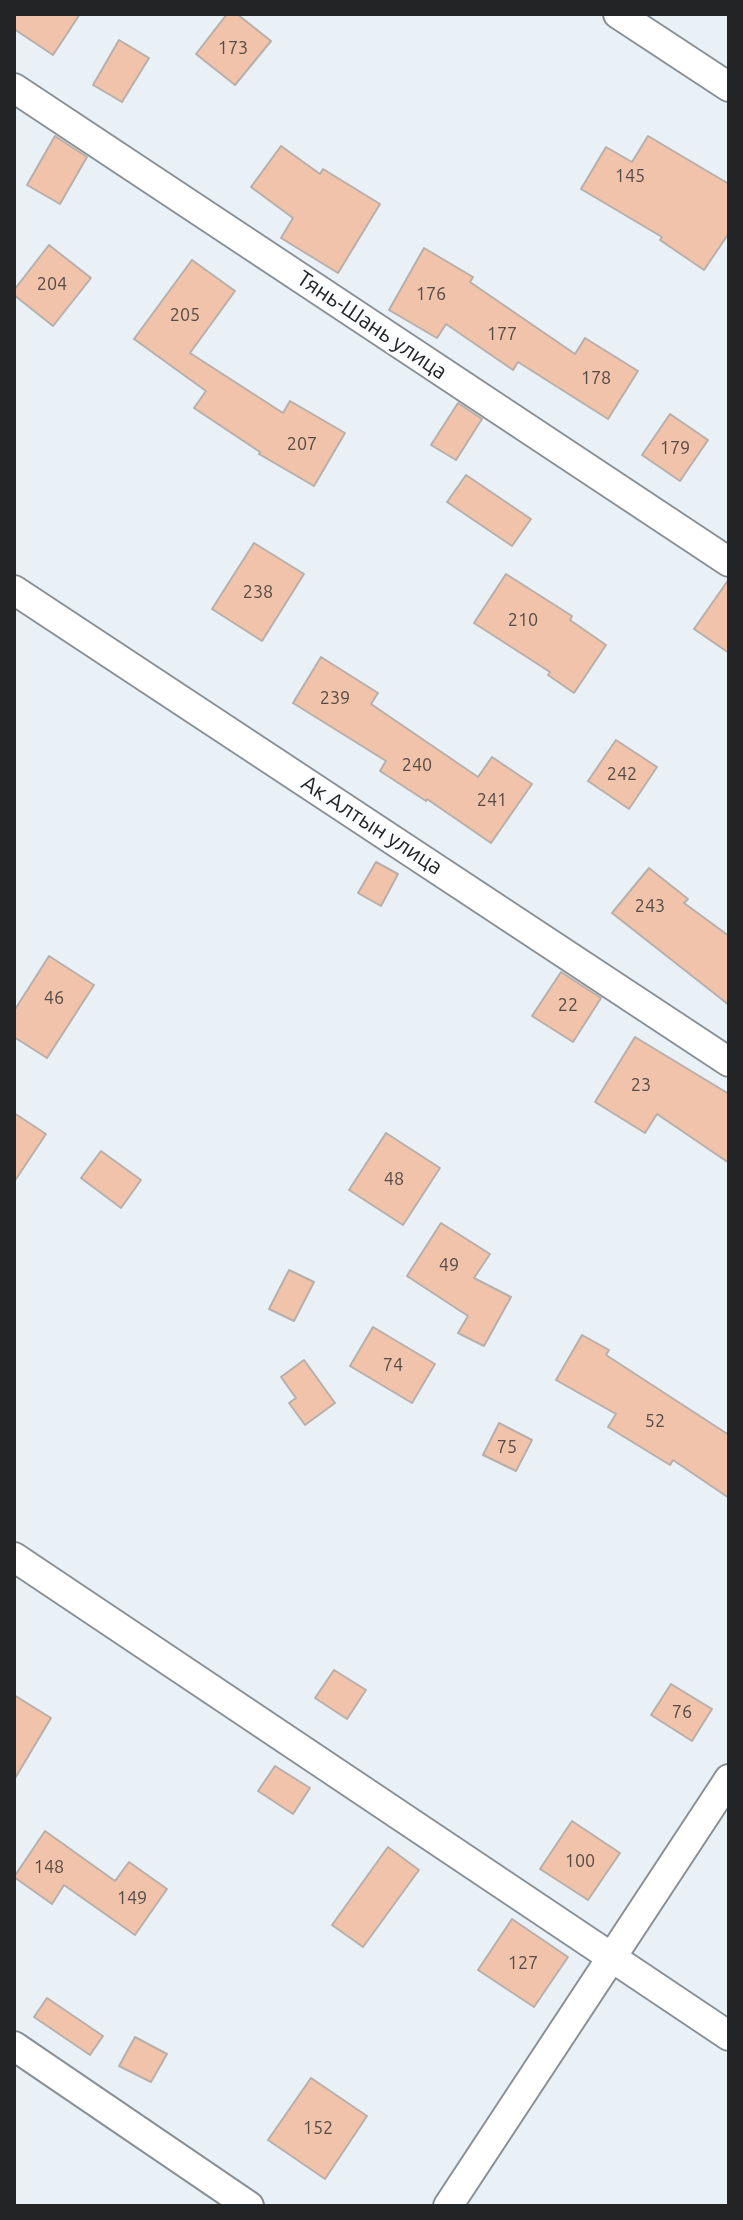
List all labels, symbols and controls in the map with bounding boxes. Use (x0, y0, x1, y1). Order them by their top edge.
house number: 173 (218, 37, 248, 59)
house number: 145 (615, 165, 645, 187)
street label: Тянь-Шань улица (292, 265, 452, 385)
house number: 204 (37, 273, 67, 295)
house number: 176 (416, 283, 446, 305)
house number: 205 (170, 304, 200, 326)
house number: 177 (487, 323, 517, 345)
house number: 178 (581, 367, 611, 389)
house number: 207 (287, 433, 317, 455)
house number: 179 (660, 437, 690, 459)
house number: 238 (243, 581, 273, 603)
house number: 210 (508, 609, 538, 631)
house number: 239 (320, 687, 350, 709)
house number: 240 (402, 754, 432, 776)
house number: 242 (607, 763, 637, 785)
street label: Ак Алтын улица (297, 770, 447, 880)
house number: 241 (477, 789, 507, 811)
house number: 243 (635, 895, 665, 917)
house number: 46 (44, 987, 64, 1009)
house number: 22 (558, 994, 578, 1016)
house number: 23 (631, 1074, 651, 1096)
house number: 48 (384, 1168, 404, 1190)
house number: 49 (439, 1254, 459, 1276)
house number: 74 (383, 1354, 403, 1376)
house number: 52 (645, 1410, 665, 1432)
house number: 75 (497, 1436, 517, 1458)
house number: 76 (672, 1701, 692, 1723)
house number: 100 (565, 1850, 595, 1872)
house number: 148 (34, 1856, 64, 1878)
house number: 149 (117, 1887, 147, 1909)
house number: 127 (508, 1952, 538, 1974)
house number: 152 (303, 2117, 333, 2139)

